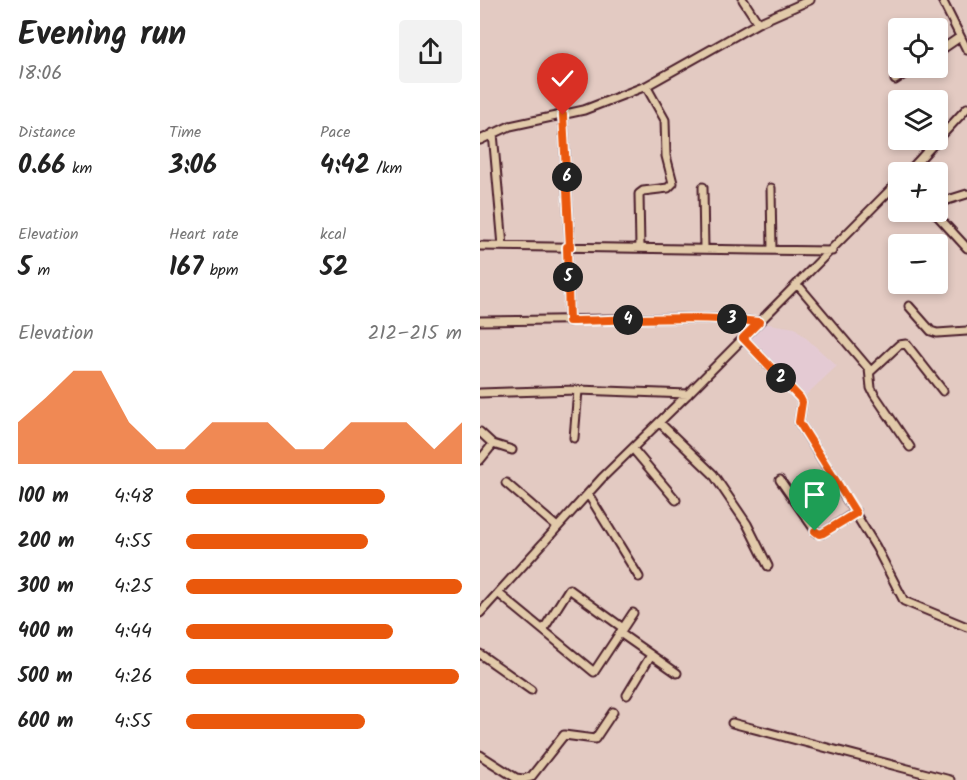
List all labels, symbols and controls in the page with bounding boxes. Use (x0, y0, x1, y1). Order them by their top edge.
text: Evening run (18, 9, 186, 62)
map controls (888, 18, 948, 294)
button: locate (888, 18, 948, 78)
button: share (399, 20, 462, 83)
pin (537, 53, 588, 115)
text: 18:06 (18, 58, 62, 90)
icon: check (546, 62, 579, 95)
button: layers (888, 90, 948, 150)
text: Distance (18, 120, 76, 145)
text: Time (169, 120, 201, 145)
text: Pace (320, 120, 351, 145)
text: 0.66 (18, 145, 66, 187)
text: 3:06 (169, 145, 217, 187)
text: 4:42 (320, 145, 370, 187)
text: km (66, 156, 92, 181)
text: /km (370, 156, 402, 181)
pin: 6 (552, 162, 582, 192)
button: + (888, 162, 948, 222)
text: 6 (563, 164, 571, 189)
text: Elevation (18, 222, 79, 247)
text: Heart rate (169, 222, 239, 247)
text: kcal (320, 222, 346, 247)
button: − (888, 234, 948, 294)
text: 5 (18, 247, 31, 289)
text: 167 (169, 247, 203, 289)
text: 52 (320, 247, 348, 289)
text: m (31, 258, 50, 283)
text: bpm (203, 258, 238, 283)
pin: 5 (553, 262, 583, 292)
text: 5 (564, 264, 572, 289)
pin: 3 (717, 304, 747, 334)
pin: 4 (613, 305, 643, 335)
text: 3 (728, 306, 736, 331)
text: 4 (624, 307, 632, 332)
text: Elevation (18, 318, 94, 350)
text: 212–215 m (368, 318, 462, 350)
pin: 2 (766, 363, 796, 393)
text: 2 (776, 365, 786, 390)
pin (789, 469, 840, 531)
icon: arrive (798, 478, 831, 511)
text: 100 m (18, 481, 69, 513)
text: 4:48 (114, 481, 153, 513)
text: 200 m (18, 526, 74, 558)
text: 4:55 (114, 526, 151, 558)
text: 300 m (18, 571, 74, 603)
text: 4:25 (114, 571, 152, 603)
text: 400 m (18, 616, 74, 648)
text: 4:44 (114, 616, 152, 648)
text: 500 m (18, 661, 73, 693)
text: 4:26 (114, 661, 153, 693)
text: 600 m (18, 706, 73, 738)
text: 4:55 (114, 706, 151, 738)

